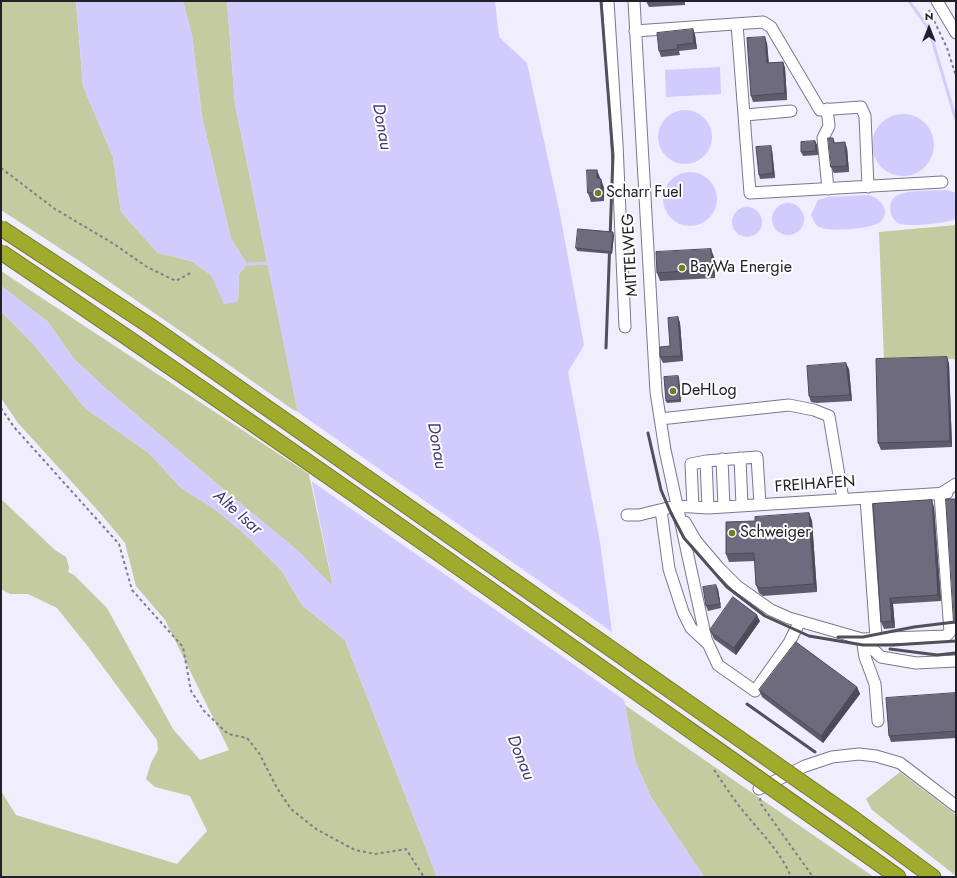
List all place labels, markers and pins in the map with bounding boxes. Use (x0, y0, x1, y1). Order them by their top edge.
place label: Scharr Fuel (606, 183, 682, 203)
marker: Scharr Fuel (593, 188, 603, 198)
place label: BayWa Energie (690, 258, 792, 278)
marker: BayWa Energie (677, 263, 687, 273)
place label: DeHLog (681, 381, 737, 401)
marker: DeHLog (668, 386, 678, 396)
place label: Schweiger (740, 523, 811, 543)
marker: Schweiger (727, 528, 737, 538)

